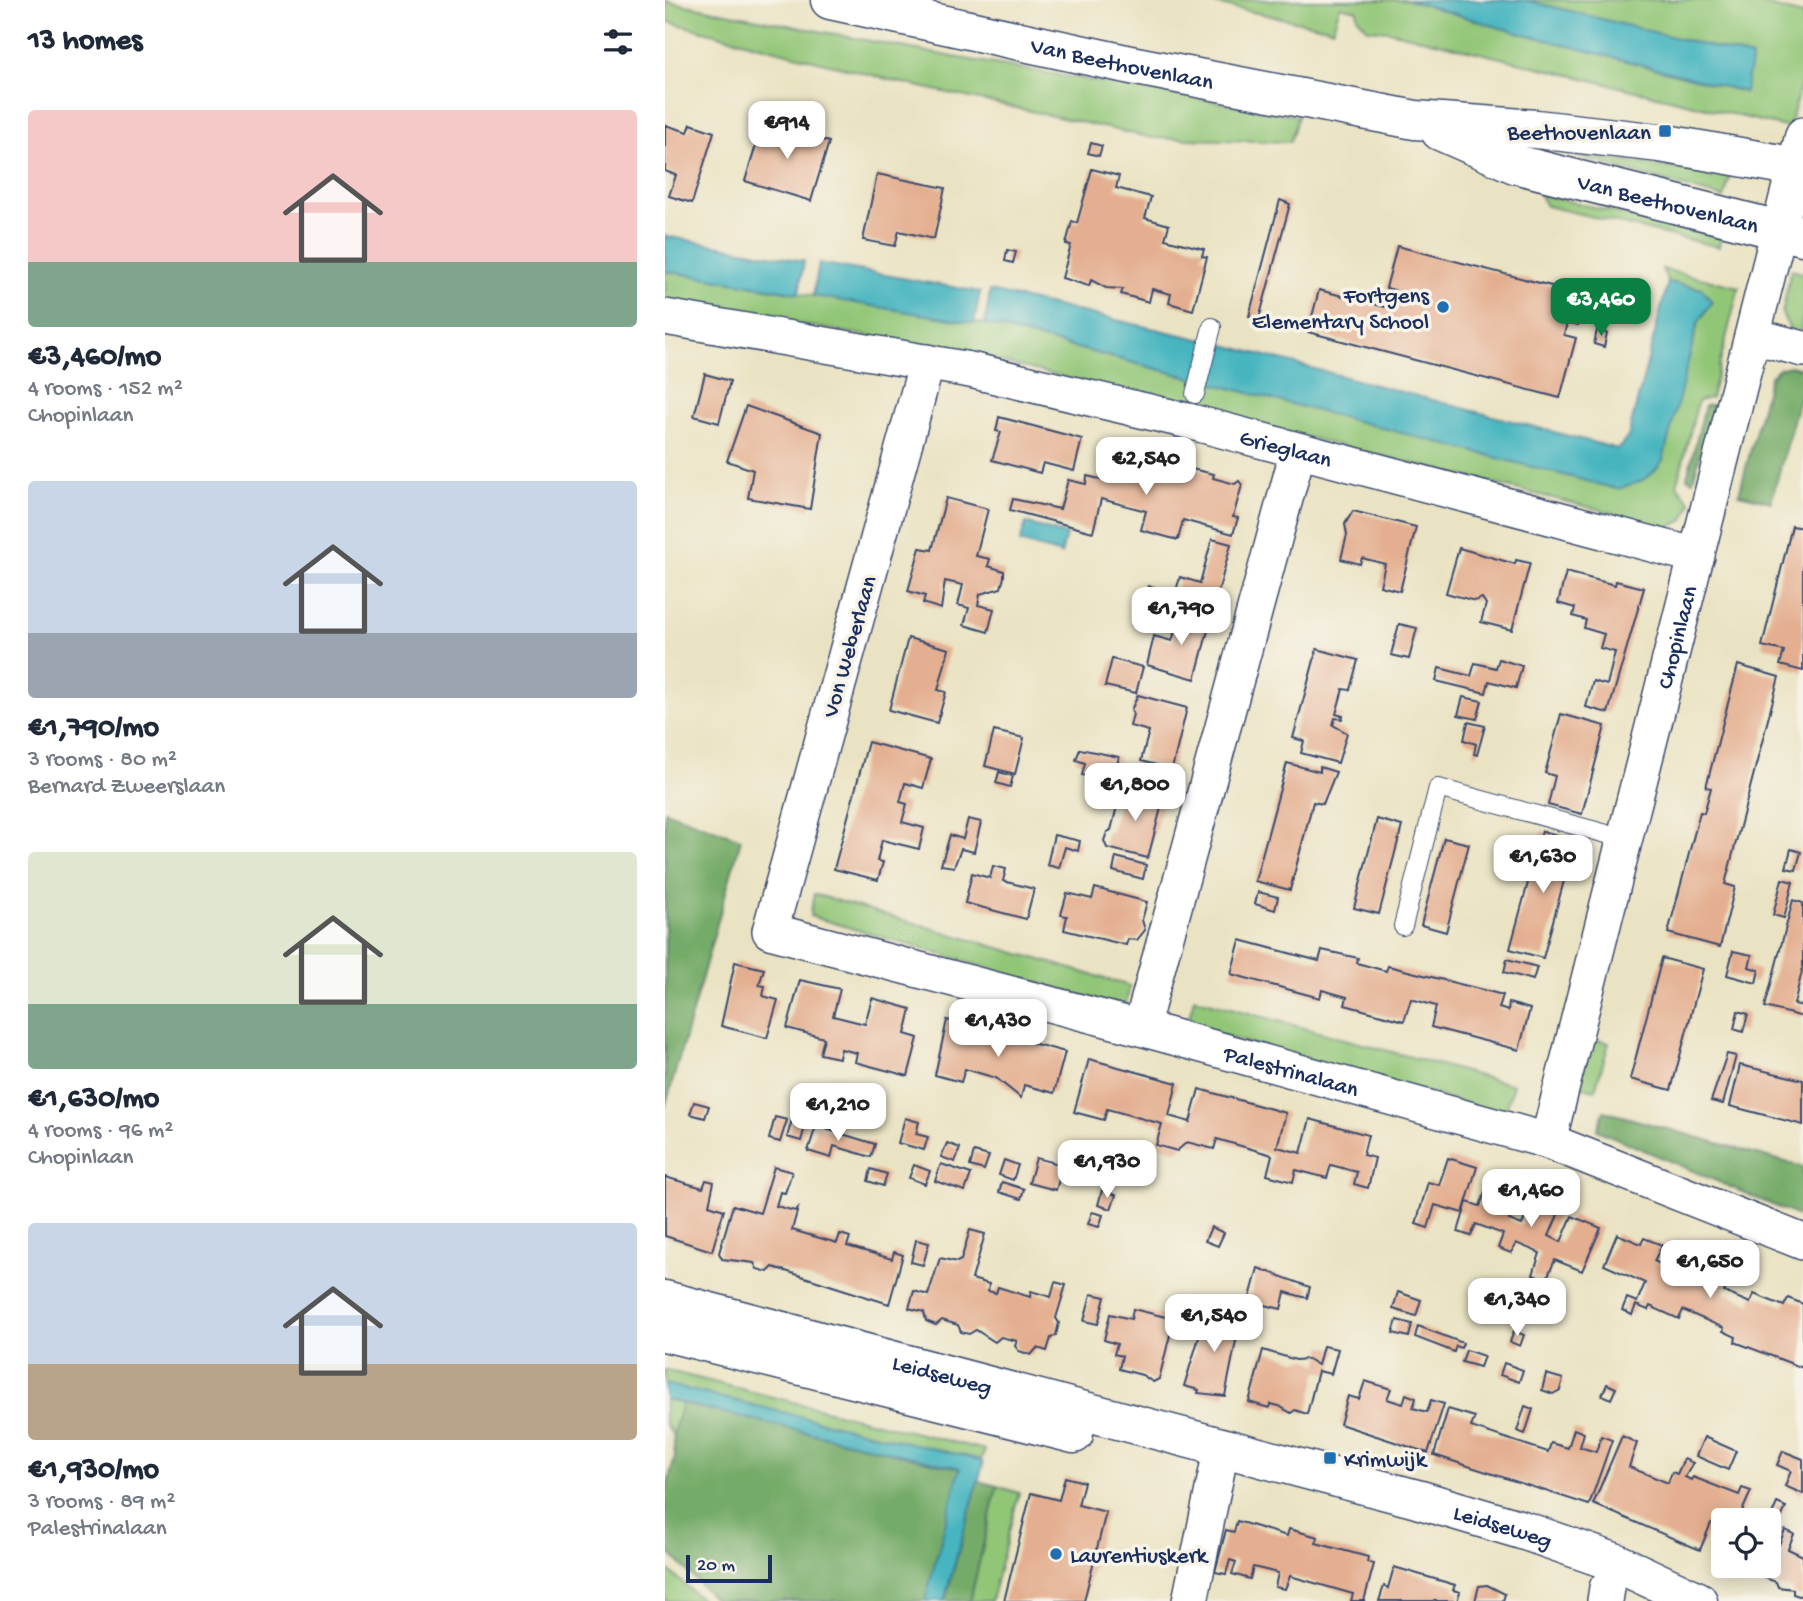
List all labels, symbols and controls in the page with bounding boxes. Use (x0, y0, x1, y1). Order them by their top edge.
icon: filters (599, 23, 637, 61)
text: 13 homes (28, 25, 142, 60)
street label: Van Beethovenlaan (1027, 34, 1215, 98)
pin: €914 (746, 102, 828, 161)
text: €914 (764, 110, 810, 137)
place label: Beethovenlaan (1506, 121, 1651, 148)
marker: Beethovenlaan (1657, 123, 1673, 139)
icon: home (270, 155, 396, 281)
street label: Van Beethovenlaan (1573, 170, 1761, 241)
pin: €3,460 (1544, 278, 1658, 338)
place label: Fortgens Elementary School (1252, 284, 1430, 337)
text: €3,460 (1567, 287, 1635, 314)
marker: Fortgens Elementary School (1435, 299, 1451, 315)
text: €3,460/mo (28, 341, 161, 376)
text: 4 rooms · 152 m² (28, 376, 183, 403)
text: Chopinlaan (28, 403, 134, 430)
street label: Grieglaan (1236, 425, 1334, 476)
pin: €2,540 (1089, 438, 1203, 497)
text: €2,540 (1112, 446, 1180, 473)
icon: home (270, 526, 396, 652)
street label: Von Weberlaan (818, 573, 885, 722)
street label: Chopinlaan (1653, 583, 1705, 692)
pin: €1,790 (1124, 588, 1238, 647)
text: €1,790 (1148, 596, 1214, 623)
text: €1,790/mo (28, 712, 159, 747)
text: 3 rooms · 80 m² (28, 747, 177, 774)
pin: €1,800 (1078, 764, 1192, 823)
text: €1,800 (1101, 772, 1169, 799)
text: Bernard Zweerslaan (28, 774, 225, 801)
pin: €1,630 (1486, 836, 1600, 895)
text: €1,630 (1510, 844, 1576, 871)
icon: home (270, 897, 396, 1023)
pin: €1,430 (941, 1000, 1055, 1059)
text: €1,430 (965, 1008, 1031, 1035)
street label: Palestrinalaan (1219, 1041, 1361, 1105)
text: €1,630/mo (28, 1083, 159, 1118)
pin: €1,210 (781, 1084, 895, 1143)
text: €1,210 (806, 1092, 870, 1119)
text: 4 rooms · 96 m² (28, 1118, 173, 1145)
pin: €1,930 (1050, 1140, 1164, 1200)
text: Chopinlaan (28, 1145, 134, 1172)
text: €1,930 (1074, 1149, 1140, 1176)
pin: €1,460 (1474, 1170, 1588, 1229)
text: €1,460 (1498, 1178, 1564, 1205)
pin: €1,650 (1653, 1240, 1767, 1300)
text: €1,650 (1676, 1249, 1744, 1276)
icon: home (270, 1268, 396, 1394)
pin: €1,340 (1460, 1278, 1574, 1338)
text: €1,340 (1484, 1287, 1550, 1314)
pin: €1,540 (1157, 1294, 1271, 1354)
text: €1,540 (1181, 1303, 1247, 1330)
street label: Leidseweg (889, 1351, 994, 1403)
place label: Krimwijk (1344, 1448, 1429, 1475)
marker: Krimwijk (1322, 1450, 1338, 1466)
text: €1,930/mo (28, 1454, 159, 1489)
text: 3 rooms · 89 m² (28, 1489, 175, 1516)
street label: Leidseweg (1450, 1500, 1555, 1556)
map controls (1711, 1508, 1781, 1578)
button: locate (1711, 1508, 1781, 1578)
text: Palestrinalaan (28, 1516, 167, 1543)
place label: Laurentiuskerk (1070, 1544, 1210, 1571)
marker: Laurentiuskerk (1048, 1546, 1064, 1562)
scale bar (686, 1552, 772, 1584)
text: 20 m (697, 1555, 735, 1578)

